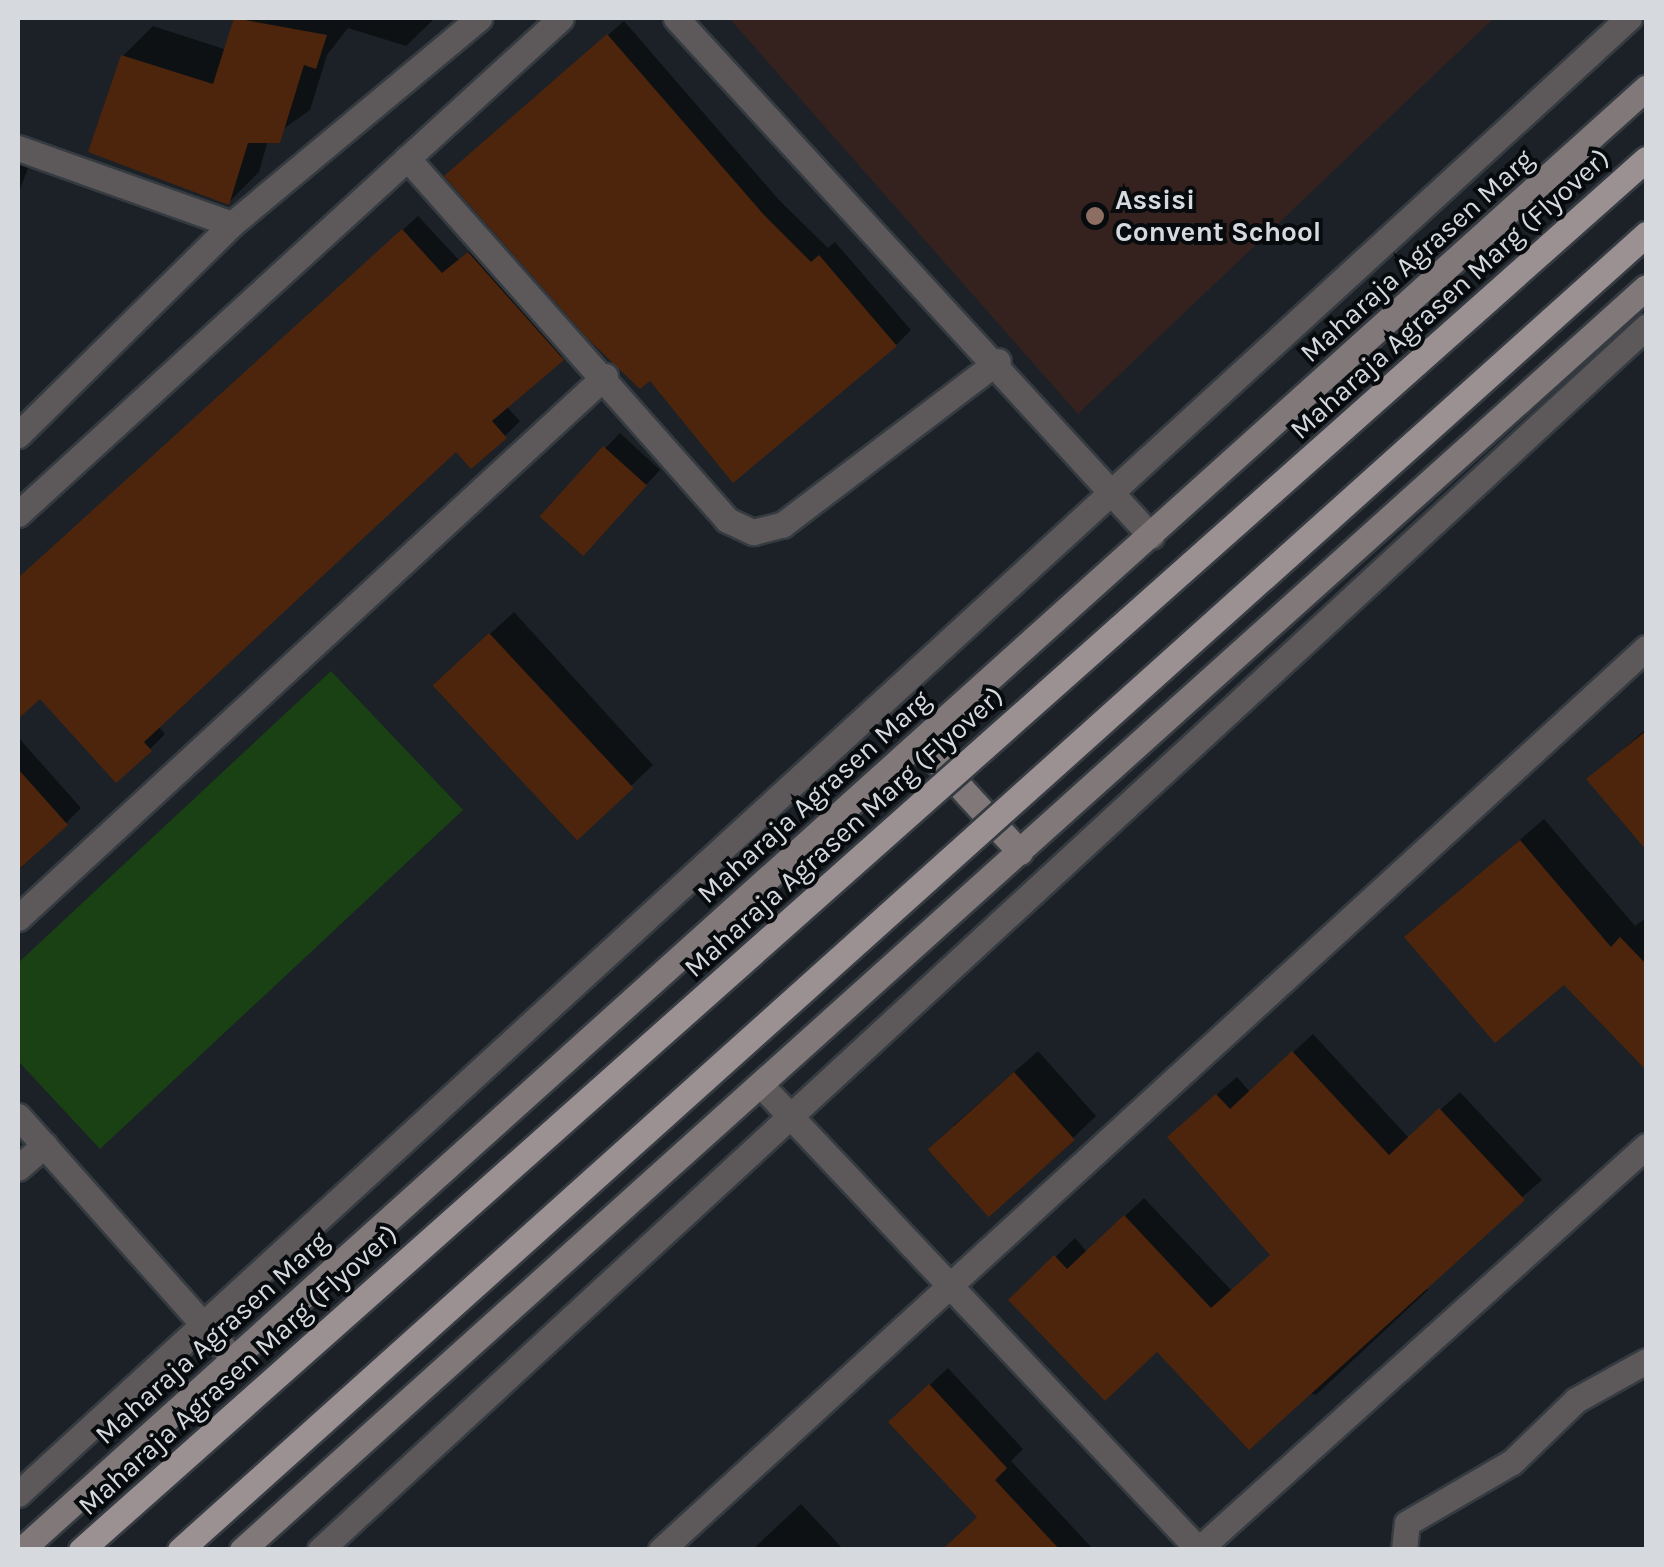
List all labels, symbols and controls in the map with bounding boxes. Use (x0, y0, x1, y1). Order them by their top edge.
street label: Maharaja Agrasen Marg (Flyover) (1283, 142, 1617, 446)
street label: Maharaja Agrasen Marg (1293, 142, 1541, 370)
place label: Assisi Convent School (1115, 183, 1321, 249)
marker: Assisi Convent School (1084, 205, 1106, 227)
street label: Maharaja Agrasen Marg (Flyover) (677, 680, 1011, 984)
street label: Maharaja Agrasen Marg (690, 683, 938, 911)
street label: Maharaja Agrasen Marg (Flyover) (71, 1218, 405, 1522)
street label: Maharaja Agrasen Marg (88, 1224, 336, 1452)

